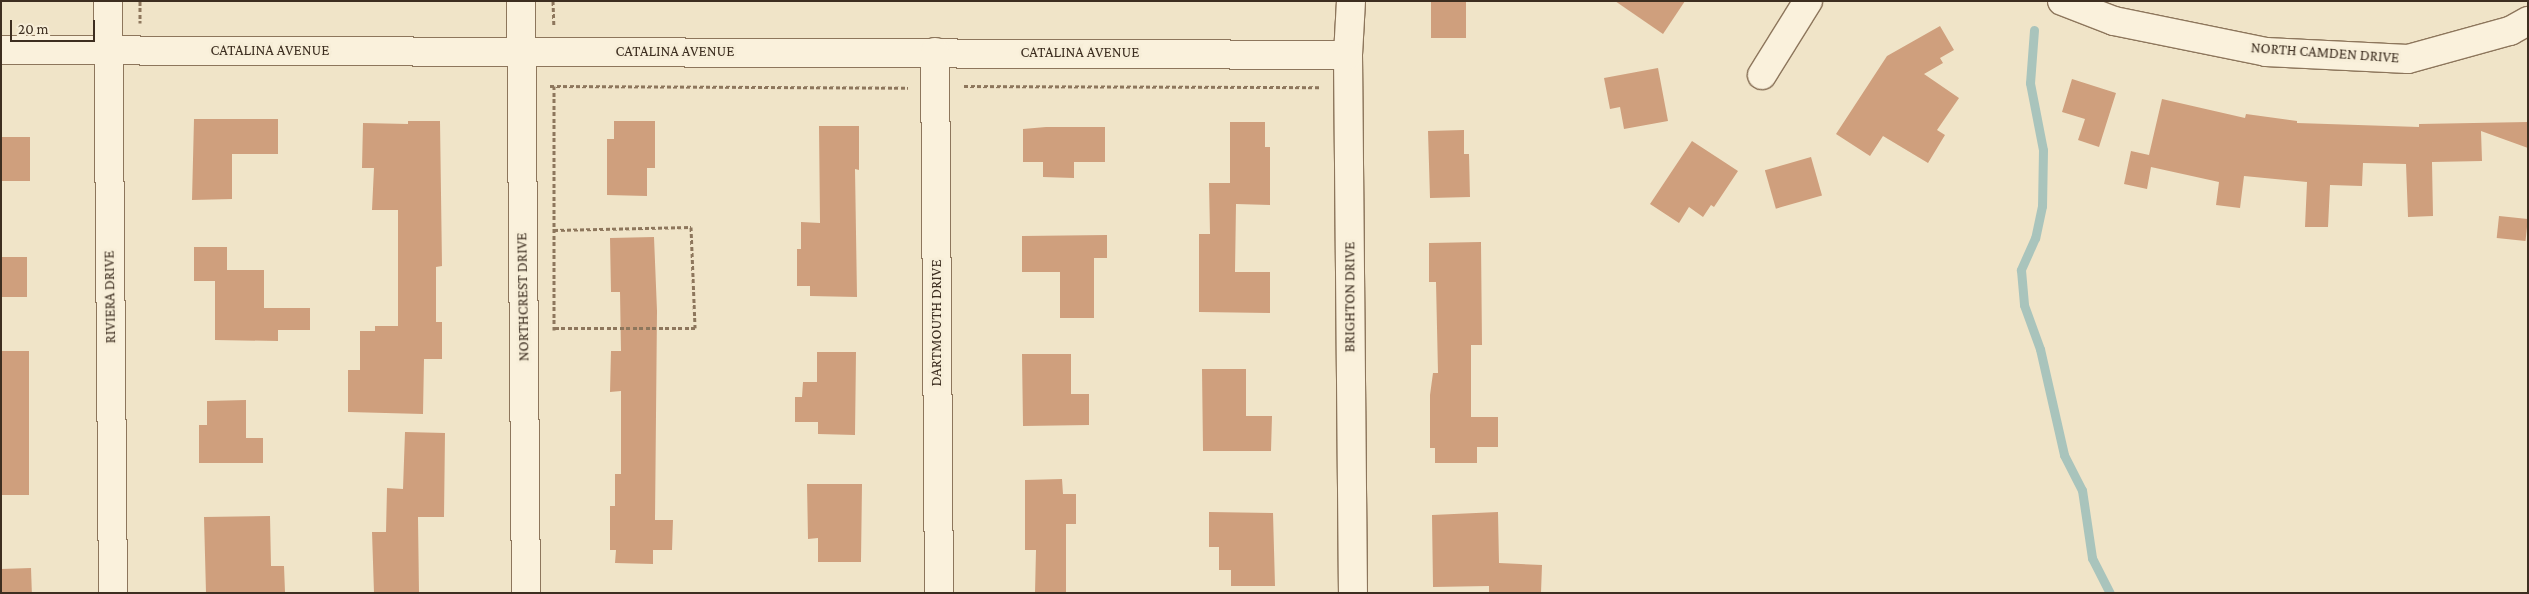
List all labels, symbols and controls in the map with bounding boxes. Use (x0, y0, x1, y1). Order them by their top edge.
scale bar (12, 10, 98, 42)
text: 20 m (18, 21, 49, 37)
street label: NORTH CAMDEN DRIVE (2250, 39, 2400, 67)
street label: CATALINA AVENUE (211, 42, 329, 60)
street label: CATALINA AVENUE (616, 43, 734, 61)
street label: CATALINA AVENUE (1021, 44, 1139, 62)
street label: NORTHCREST DRIVE (513, 233, 533, 361)
street label: BRIGHTON DRIVE (1341, 242, 1359, 352)
street label: RIVIERA DRIVE (100, 250, 120, 344)
street label: DARTMOUTH DRIVE (928, 259, 946, 387)

